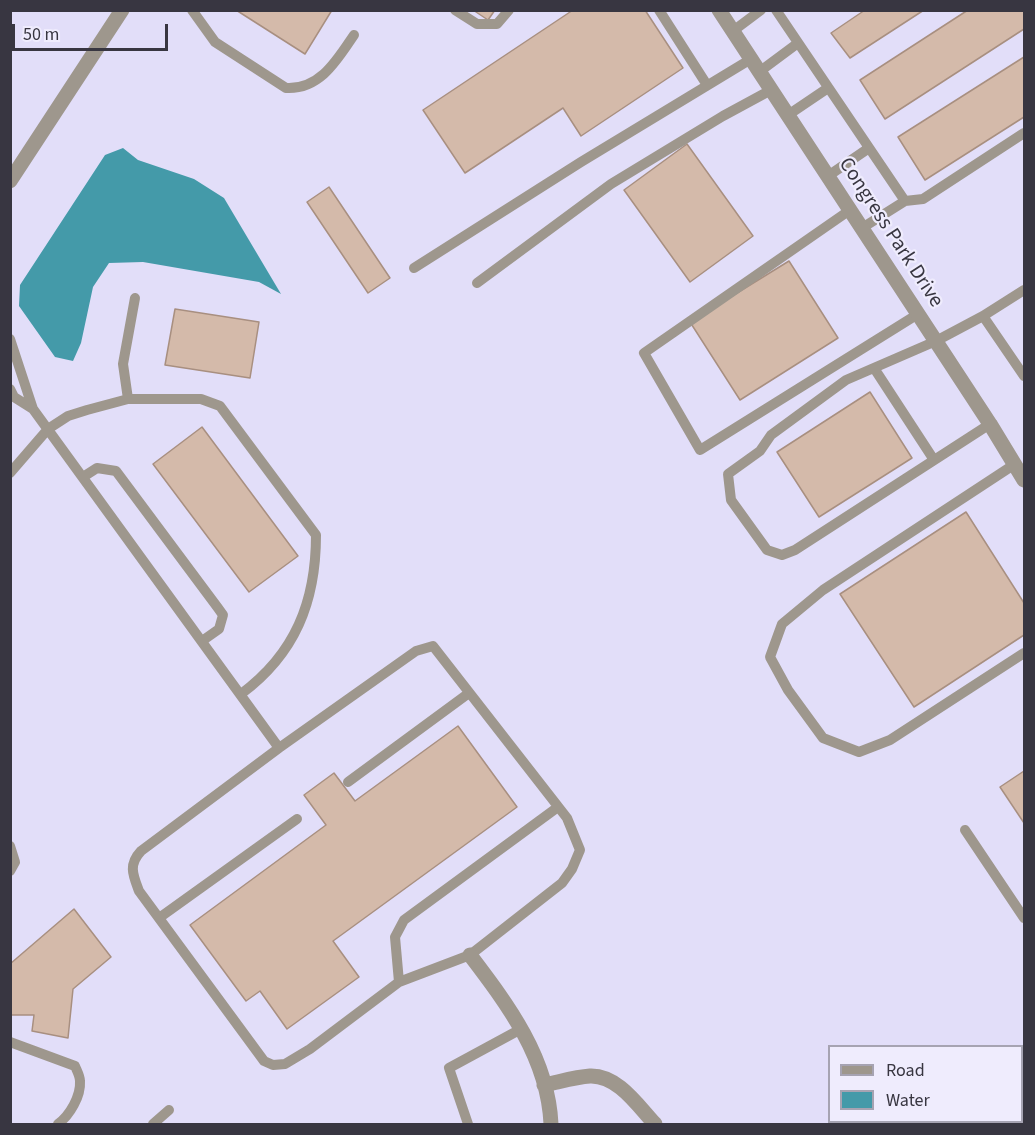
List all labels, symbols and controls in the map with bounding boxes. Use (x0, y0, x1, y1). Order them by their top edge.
scale bar (15, 12, 171, 50)
text: 50 m (23, 22, 59, 47)
street label: Congress Park Drive (832, 153, 948, 313)
legend (828, 1045, 1023, 1123)
text: Road (886, 1058, 925, 1083)
text: Water (886, 1088, 930, 1113)

